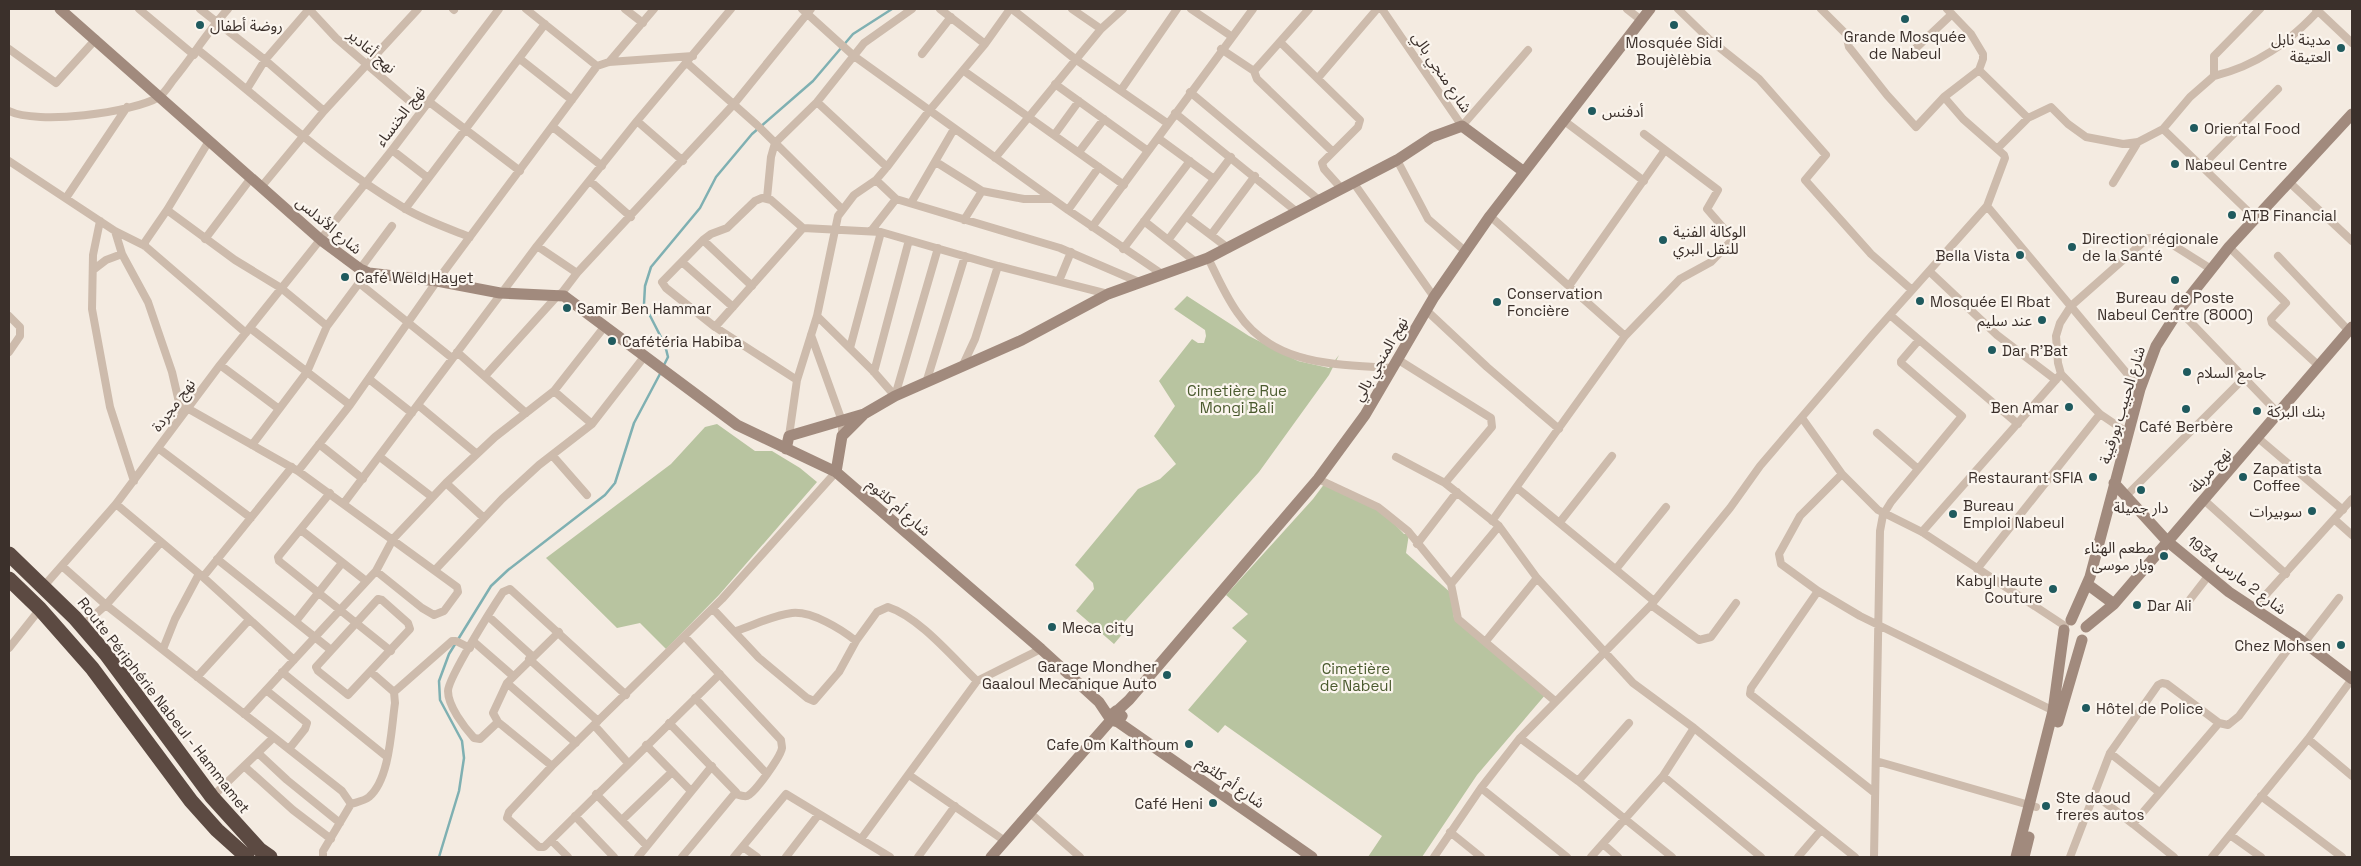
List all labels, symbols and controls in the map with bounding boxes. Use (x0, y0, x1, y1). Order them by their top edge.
marker: Grande Mosquée de Nabeul (1899, 13, 1911, 25)
place label: روضة أطفال (210, 16, 283, 35)
marker: روضة أطفال (194, 19, 206, 31)
marker: Mosquée Sidi Boujèlèbia (1668, 19, 1680, 31)
street label: نهج أغادير (341, 24, 400, 80)
place label: Grande Mosquée de Nabeul (1844, 27, 1966, 63)
street label: شارع منجي بالي (1405, 28, 1476, 118)
place label: مدينة نابل العتيقة (2271, 30, 2331, 66)
place label: Mosquée Sidi Boujèlèbia (1626, 33, 1722, 69)
marker: مدينة نابل العتيقة (2335, 42, 2347, 54)
street label: نهج الخنساء (371, 82, 431, 152)
place label: أدفنس (1602, 102, 1644, 121)
marker: أدفنس (1586, 105, 1598, 117)
place label: Oriental Food (2204, 119, 2300, 138)
marker: Oriental Food (2188, 122, 2200, 134)
place label: Nabeul Centre (2185, 155, 2288, 174)
marker: Nabeul Centre (2169, 158, 2181, 170)
street label: شارع الأندلس (290, 192, 366, 261)
place label: ATB Financial (2242, 206, 2337, 225)
marker: ATB Financial (2226, 209, 2238, 221)
place label: الوكالة الفنية للنقل البري (1673, 222, 1746, 260)
place label: Direction régionale de la Santé (2082, 229, 2219, 265)
marker: الوكالة الفنية للنقل البري (1657, 234, 1669, 246)
marker: Direction régionale de la Santé (2066, 241, 2078, 253)
place label: Bella Vista (1935, 246, 2010, 265)
marker: Bella Vista (2014, 249, 2026, 261)
place label: Café Weld Hayet (355, 268, 474, 287)
marker: Café Weld Hayet (339, 271, 351, 283)
marker: Bureau de Poste Nabeul Centre (8000) (2169, 274, 2181, 286)
place label: Conservation Foncière (1507, 284, 1603, 320)
place label: Bureau de Poste Nabeul Centre (8000) (2097, 288, 2253, 325)
place label: Mosquée El Rbat (1930, 292, 2051, 311)
marker: Mosquée El Rbat (1914, 295, 1926, 307)
marker: Conservation Foncière (1491, 296, 1503, 308)
place label: Samir Ben Hammar (577, 299, 712, 318)
marker: Samir Ben Hammar (561, 302, 573, 314)
place label: عند سليم (1977, 311, 2032, 332)
street label: نهج المنجي بالي (1348, 313, 1414, 406)
marker: عند سليم (2036, 314, 2048, 326)
place label: Cafétéria Habiba (622, 332, 742, 351)
marker: Cafétéria Habiba (606, 335, 618, 347)
place label: Dar R'Bat (2002, 341, 2068, 360)
marker: Dar R'Bat (1986, 344, 1998, 356)
street label: شارع الحبيب بورقيبة (2095, 344, 2152, 467)
place label: جامع السلام (2197, 363, 2267, 385)
marker: جامع السلام (2181, 366, 2193, 378)
street label: نهج مجردة (147, 375, 201, 437)
park label: Cimetière Rue Mongi Bali (1187, 381, 1287, 417)
place label: Ben Amar (1991, 398, 2059, 417)
marker: Ben Amar (2063, 401, 2075, 413)
place label: بنك البركة (2267, 402, 2325, 421)
marker: Café Berbère (2180, 403, 2192, 415)
marker: بنك البركة (2251, 405, 2263, 417)
place label: Café Berbère (2139, 417, 2233, 436)
street label: نهج مربلة (2185, 443, 2237, 499)
place label: Zapatista Coffee (2253, 459, 2322, 495)
place label: Restaurant SFIA (1968, 468, 2084, 487)
marker: Restaurant SFIA (2087, 471, 2099, 483)
marker: Zapatista Coffee (2237, 471, 2249, 483)
street label: شارع أم كلثوم (861, 474, 935, 542)
marker: دار جميلة (2135, 484, 2147, 496)
place label: Bureau Emploi Nabeul (1963, 496, 2064, 532)
place label: دار جميلة (2114, 498, 2168, 517)
place label: سوبيرات (2249, 502, 2302, 521)
marker: سوبيرات (2306, 505, 2318, 517)
marker: Bureau Emploi Nabeul (1947, 508, 1959, 520)
street label: شارع 2 مارس 1934 (2182, 532, 2290, 621)
place label: مطعم الهناء وبار موسى (2085, 538, 2154, 574)
marker: مطعم الهناء وبار موسى (2158, 550, 2170, 562)
place label: Kabyl Haute Couture (1956, 571, 2043, 607)
marker: Kabyl Haute Couture (2047, 583, 2059, 595)
street label: Route Périphérie Nabeul - Hammamet (74, 593, 254, 817)
place label: Dar Ali (2147, 596, 2192, 615)
marker: Dar Ali (2131, 599, 2143, 611)
place label: Meca city (1062, 618, 1134, 637)
marker: Meca city (1046, 621, 1058, 633)
place label: Chez Mohsen (2234, 636, 2331, 655)
marker: Chez Mohsen (2335, 639, 2347, 651)
place label: Garage Mondher Gaaloul Mecanique Auto (982, 657, 1157, 693)
park label: Cimetière de Nabeul (1320, 659, 1392, 695)
marker: Garage Mondher Gaaloul Mecanique Auto (1161, 669, 1173, 681)
place label: Hôtel de Police (2096, 699, 2204, 718)
marker: Hôtel de Police (2080, 702, 2092, 714)
place label: Cafe Om Kalthoum (1047, 735, 1179, 754)
marker: Cafe Om Kalthoum (1183, 738, 1195, 750)
street label: شارع أم كلثوم (1192, 752, 1269, 815)
place label: Ste daoud freres autos (2056, 788, 2144, 824)
place label: Café Heni (1135, 794, 1203, 813)
marker: Café Heni (1207, 797, 1219, 809)
marker: Ste daoud freres autos (2040, 800, 2052, 812)

